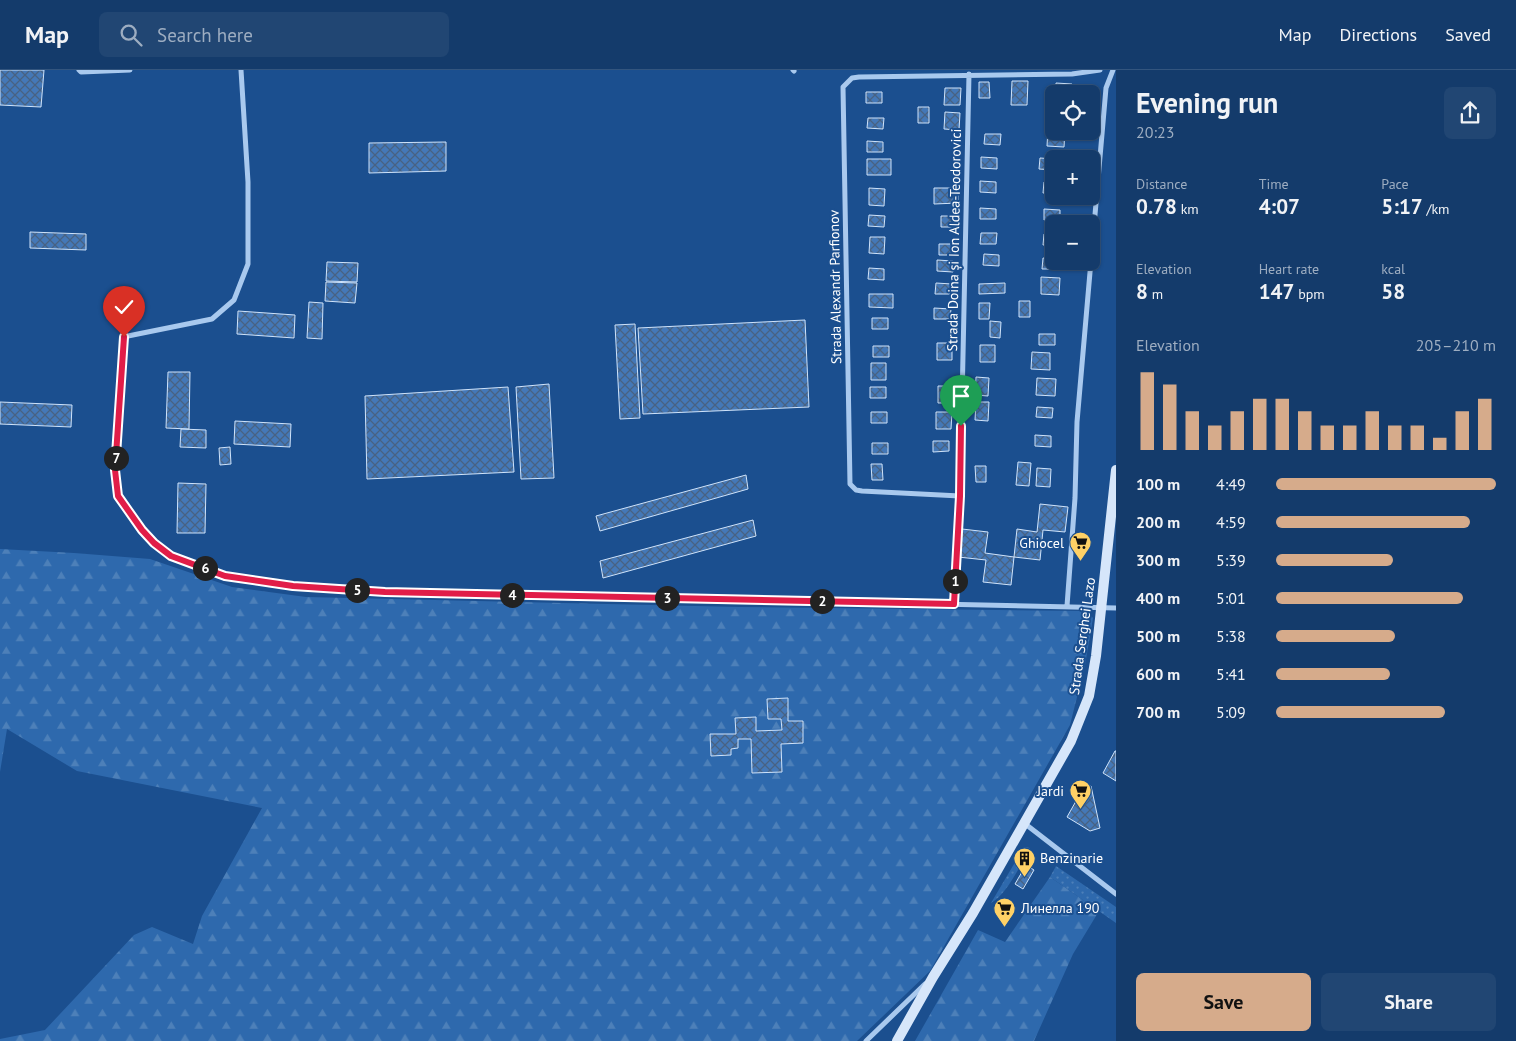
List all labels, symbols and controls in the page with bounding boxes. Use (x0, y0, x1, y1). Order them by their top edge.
search box (99, 12, 449, 57)
text: Map (25, 19, 69, 50)
icon: search (117, 21, 145, 49)
text: Search here (157, 23, 253, 47)
text: Map (1279, 23, 1311, 46)
text: Directions (1339, 23, 1417, 46)
text: Saved (1445, 23, 1491, 46)
text: Evening run (1136, 84, 1278, 121)
map controls (1045, 85, 1100, 270)
button: locate (1045, 85, 1100, 140)
button: share (1444, 87, 1496, 139)
text: 20:23 (1136, 122, 1174, 142)
street label: Strada Doina și Ion Aldea-Teodorovici (943, 129, 965, 351)
button: + (1045, 150, 1100, 205)
text: Distance (1136, 175, 1187, 193)
text: Time (1259, 175, 1289, 193)
text: Pace (1381, 175, 1409, 193)
text: 0.78 (1136, 193, 1177, 220)
text: 4:07 (1259, 193, 1300, 220)
text: 5:17 (1381, 193, 1423, 220)
text: km (1177, 200, 1199, 218)
text: /km (1423, 200, 1449, 218)
street label: Strada Alexandr Parfionov (825, 209, 845, 364)
button: − (1045, 215, 1100, 270)
text: Elevation (1136, 260, 1192, 278)
text: Heart rate (1259, 260, 1319, 278)
text: kcal (1381, 260, 1405, 278)
text: 8 (1136, 278, 1148, 305)
text: 147 (1259, 278, 1294, 305)
text: 58 (1381, 278, 1405, 305)
text: m (1148, 285, 1163, 303)
text: bpm (1294, 285, 1325, 303)
pin (103, 286, 145, 337)
icon: check (110, 293, 138, 321)
text: Elevation (1136, 335, 1200, 355)
text: 205–210 m (1416, 335, 1496, 355)
pin (940, 375, 982, 426)
icon: arrive (947, 382, 975, 410)
pin: 7 (104, 446, 128, 470)
text: 7 (113, 449, 120, 467)
text: 100 m (1136, 474, 1180, 494)
text: 4:49 (1216, 474, 1246, 494)
text: 200 m (1136, 512, 1180, 532)
text: 4:59 (1216, 512, 1246, 532)
supermarket icon: Ghiocel (1068, 531, 1092, 562)
place label: Ghiocel (1019, 534, 1064, 552)
text: 300 m (1136, 550, 1180, 570)
text: 5:39 (1216, 550, 1246, 570)
pin: 6 (192, 556, 218, 580)
text: 6 (202, 559, 209, 577)
pin: 1 (942, 568, 968, 594)
text: 1 (952, 572, 959, 590)
street label: Strada Serghei Lazo (1065, 576, 1099, 696)
pin: 5 (344, 578, 370, 602)
text: 5 (354, 581, 361, 599)
pin: 4 (500, 582, 524, 608)
text: 4 (509, 586, 516, 604)
pin: 3 (654, 586, 680, 610)
pin: 2 (810, 588, 834, 614)
text: 400 m (1136, 588, 1180, 608)
text: 5:01 (1216, 588, 1246, 608)
text: 3 (664, 589, 671, 607)
text: 2 (819, 592, 826, 610)
text: 500 m (1136, 626, 1180, 646)
text: 5:38 (1216, 626, 1246, 646)
text: 600 m (1136, 664, 1180, 684)
text: 5:41 (1216, 664, 1246, 684)
text: 700 m (1136, 702, 1180, 722)
text: 5:09 (1216, 702, 1246, 722)
supermarket icon: Jardi (1068, 779, 1092, 810)
place label: Jardi (1036, 782, 1064, 800)
building icon: Benzinarie (1012, 846, 1036, 877)
place label: Benzinarie (1040, 849, 1103, 867)
supermarket icon: Линелла 190 (993, 896, 1017, 927)
place label: Линелла 190 (1020, 899, 1100, 917)
button: Save (1136, 973, 1311, 1031)
button: Share (1321, 973, 1496, 1031)

